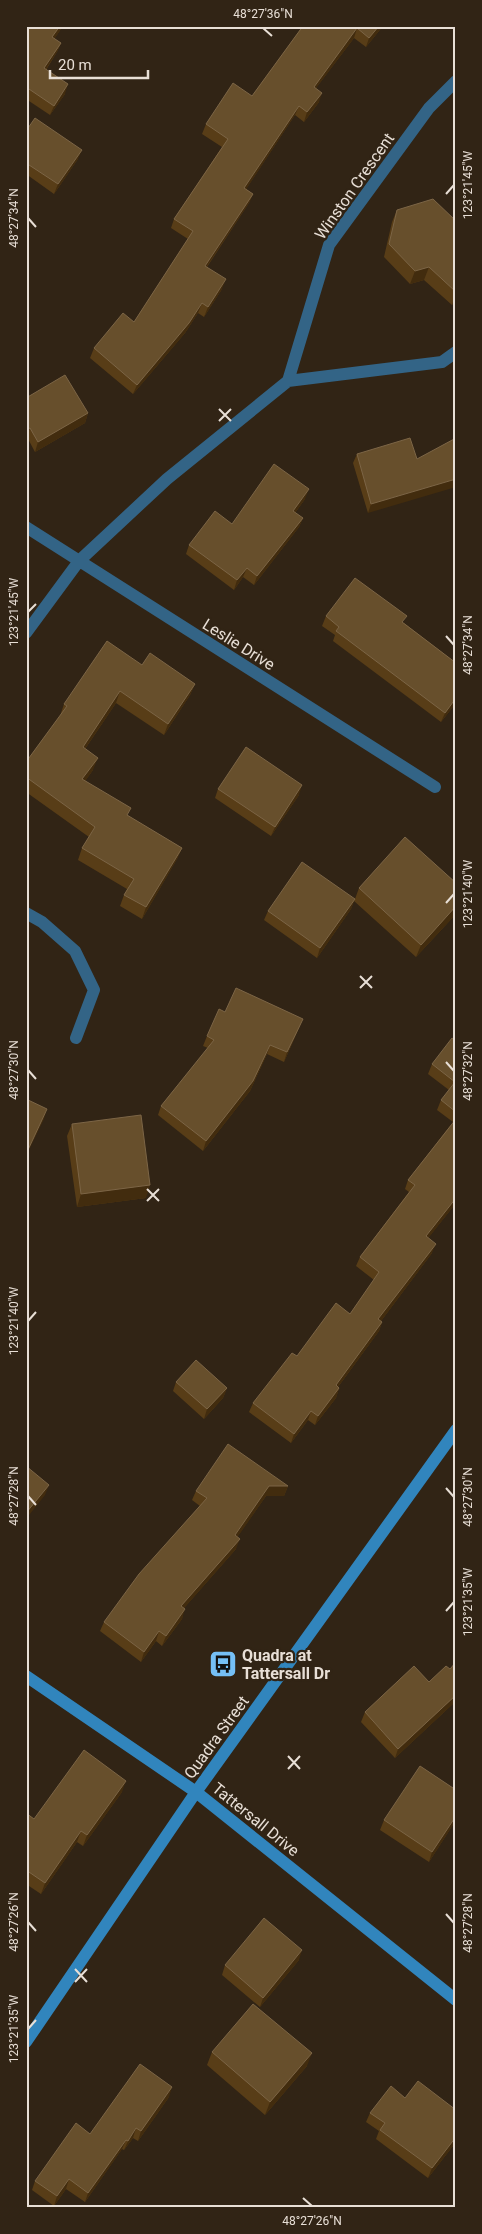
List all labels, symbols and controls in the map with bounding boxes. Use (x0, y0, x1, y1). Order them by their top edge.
text: 48°27'36"N (233, 7, 293, 21)
scale bar (50, 48, 148, 80)
text: 20 m (58, 56, 92, 74)
street label: Winston Crescent (311, 129, 398, 243)
text: 123°21'45"W (461, 151, 475, 219)
text: 48°27'34"N (7, 188, 21, 248)
text: 123°21'45"W (7, 578, 21, 646)
street label: Leslie Drive (199, 615, 278, 674)
text: 48°27'34"N (461, 615, 475, 675)
text: 123°21'40"W (461, 860, 475, 928)
text: 48°27'30"N (7, 1040, 21, 1100)
text: 48°27'32"N (461, 1041, 475, 1101)
text: 123°21'40"W (7, 1287, 21, 1355)
text: 48°27'28"N (7, 1466, 21, 1526)
text: 48°27'30"N (461, 1467, 475, 1527)
text: 123°21'35"W (461, 1568, 475, 1636)
place label: Quadra at Tattersall Dr (242, 1646, 330, 1683)
bus stop icon: Quadra at Tattersall Dr (208, 1649, 238, 1679)
street label: Quadra Street (180, 1692, 253, 1782)
street label: Tattersall Drive (208, 1779, 303, 1860)
text: 48°27'26"N (7, 1892, 21, 1952)
text: 48°27'28"N (461, 1893, 475, 1953)
text: 123°21'35"W (7, 1995, 21, 2063)
text: 48°27'26"N (282, 2214, 342, 2228)

